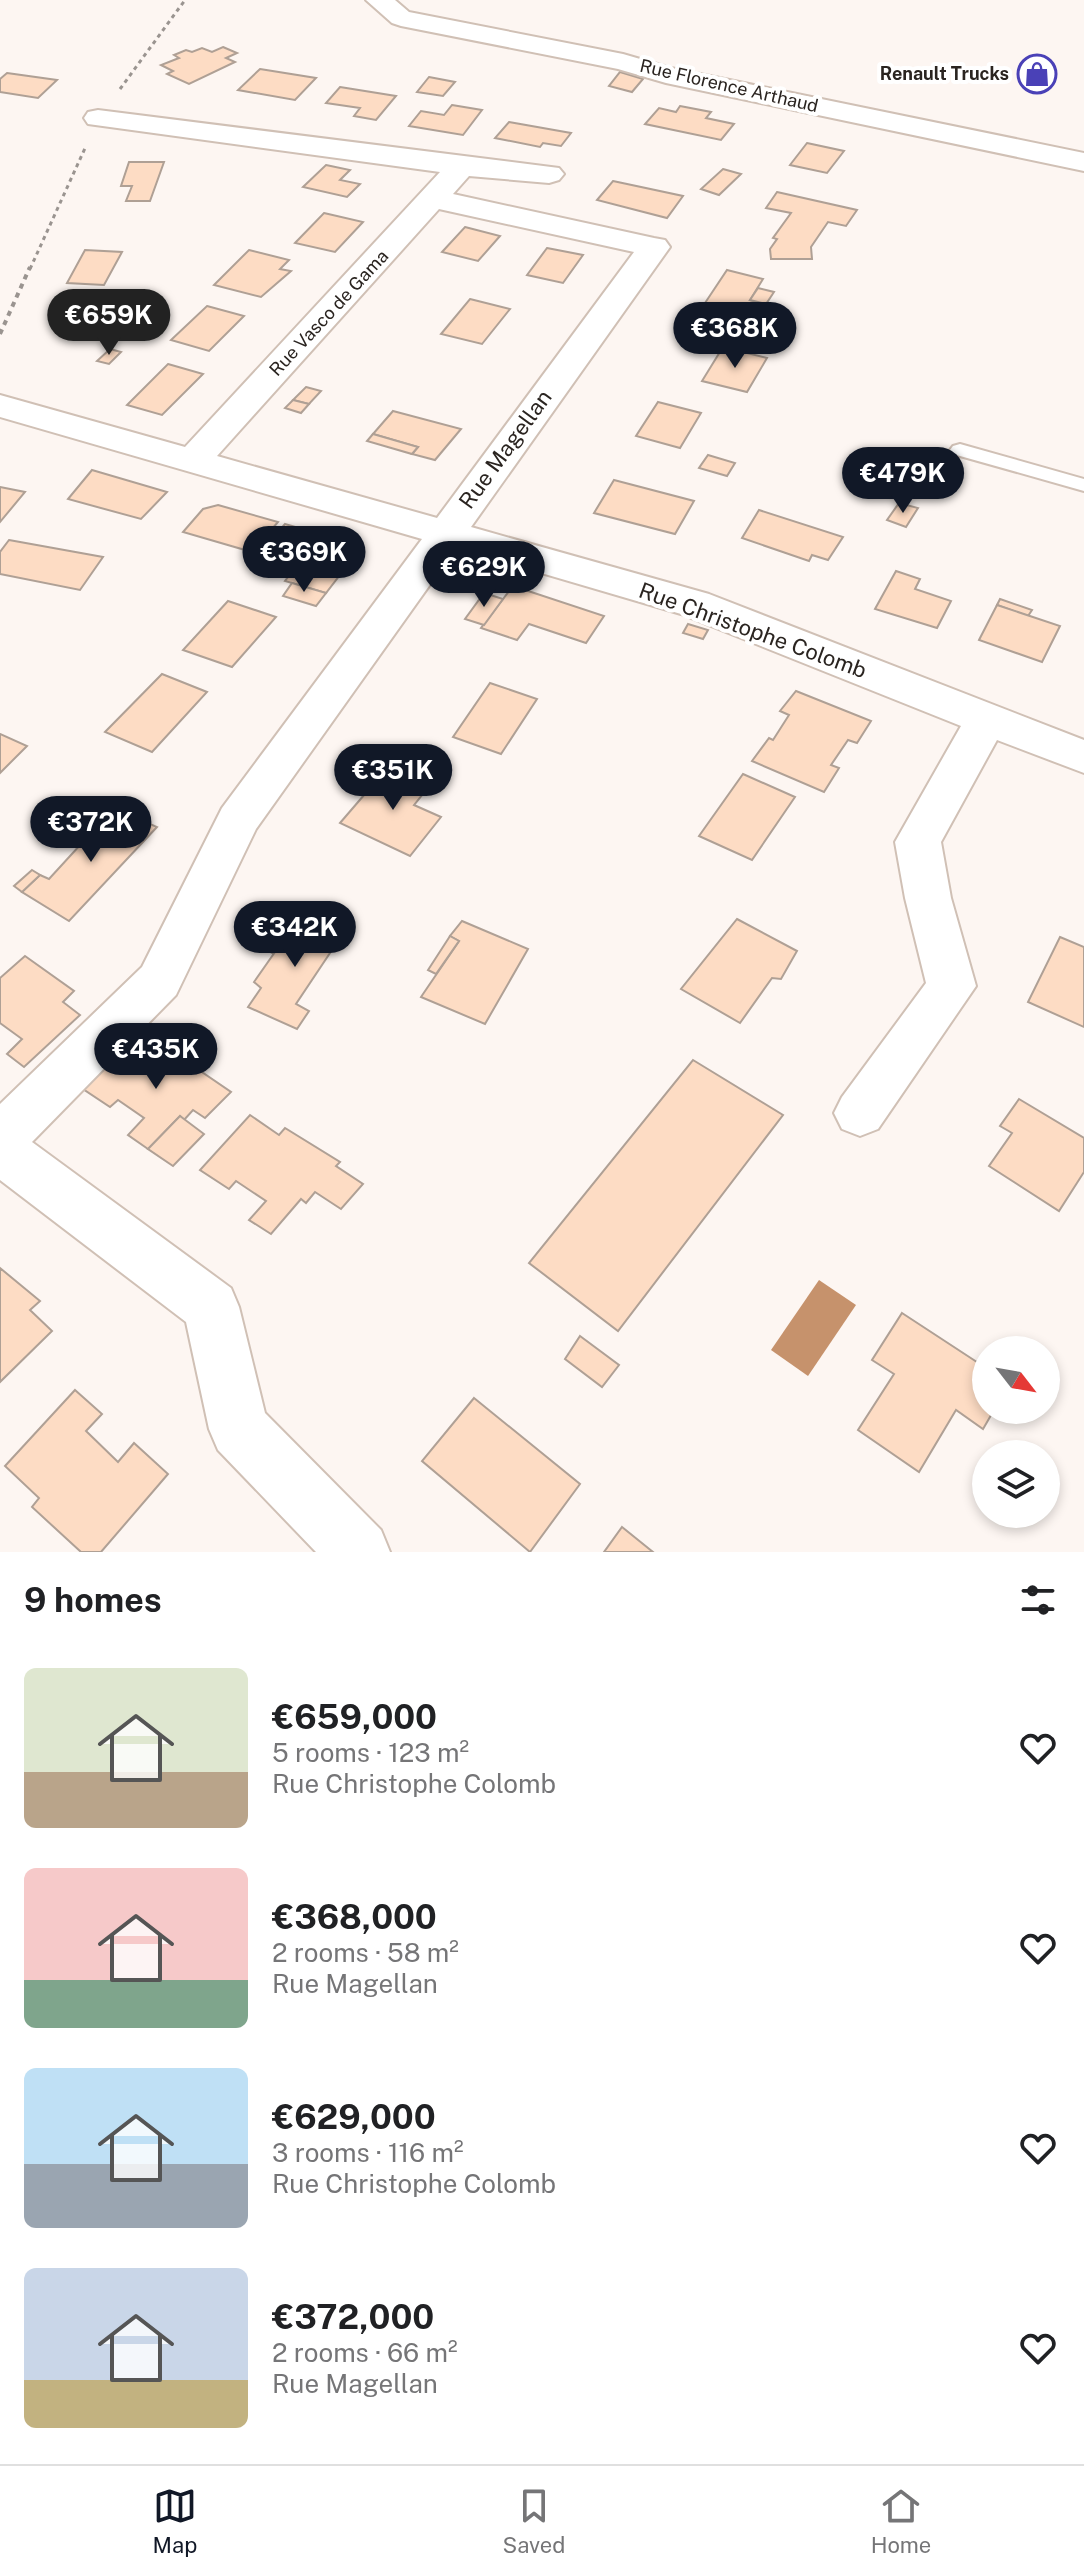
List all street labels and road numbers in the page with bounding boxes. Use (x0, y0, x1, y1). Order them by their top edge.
street label: Rue Florence Arthaud (638, 55, 820, 116)
street label: Rue Vasco de Gama (265, 245, 392, 380)
street label: Rue Magellan (453, 385, 557, 513)
street label: Rue Christophe Colomb (636, 577, 870, 683)

